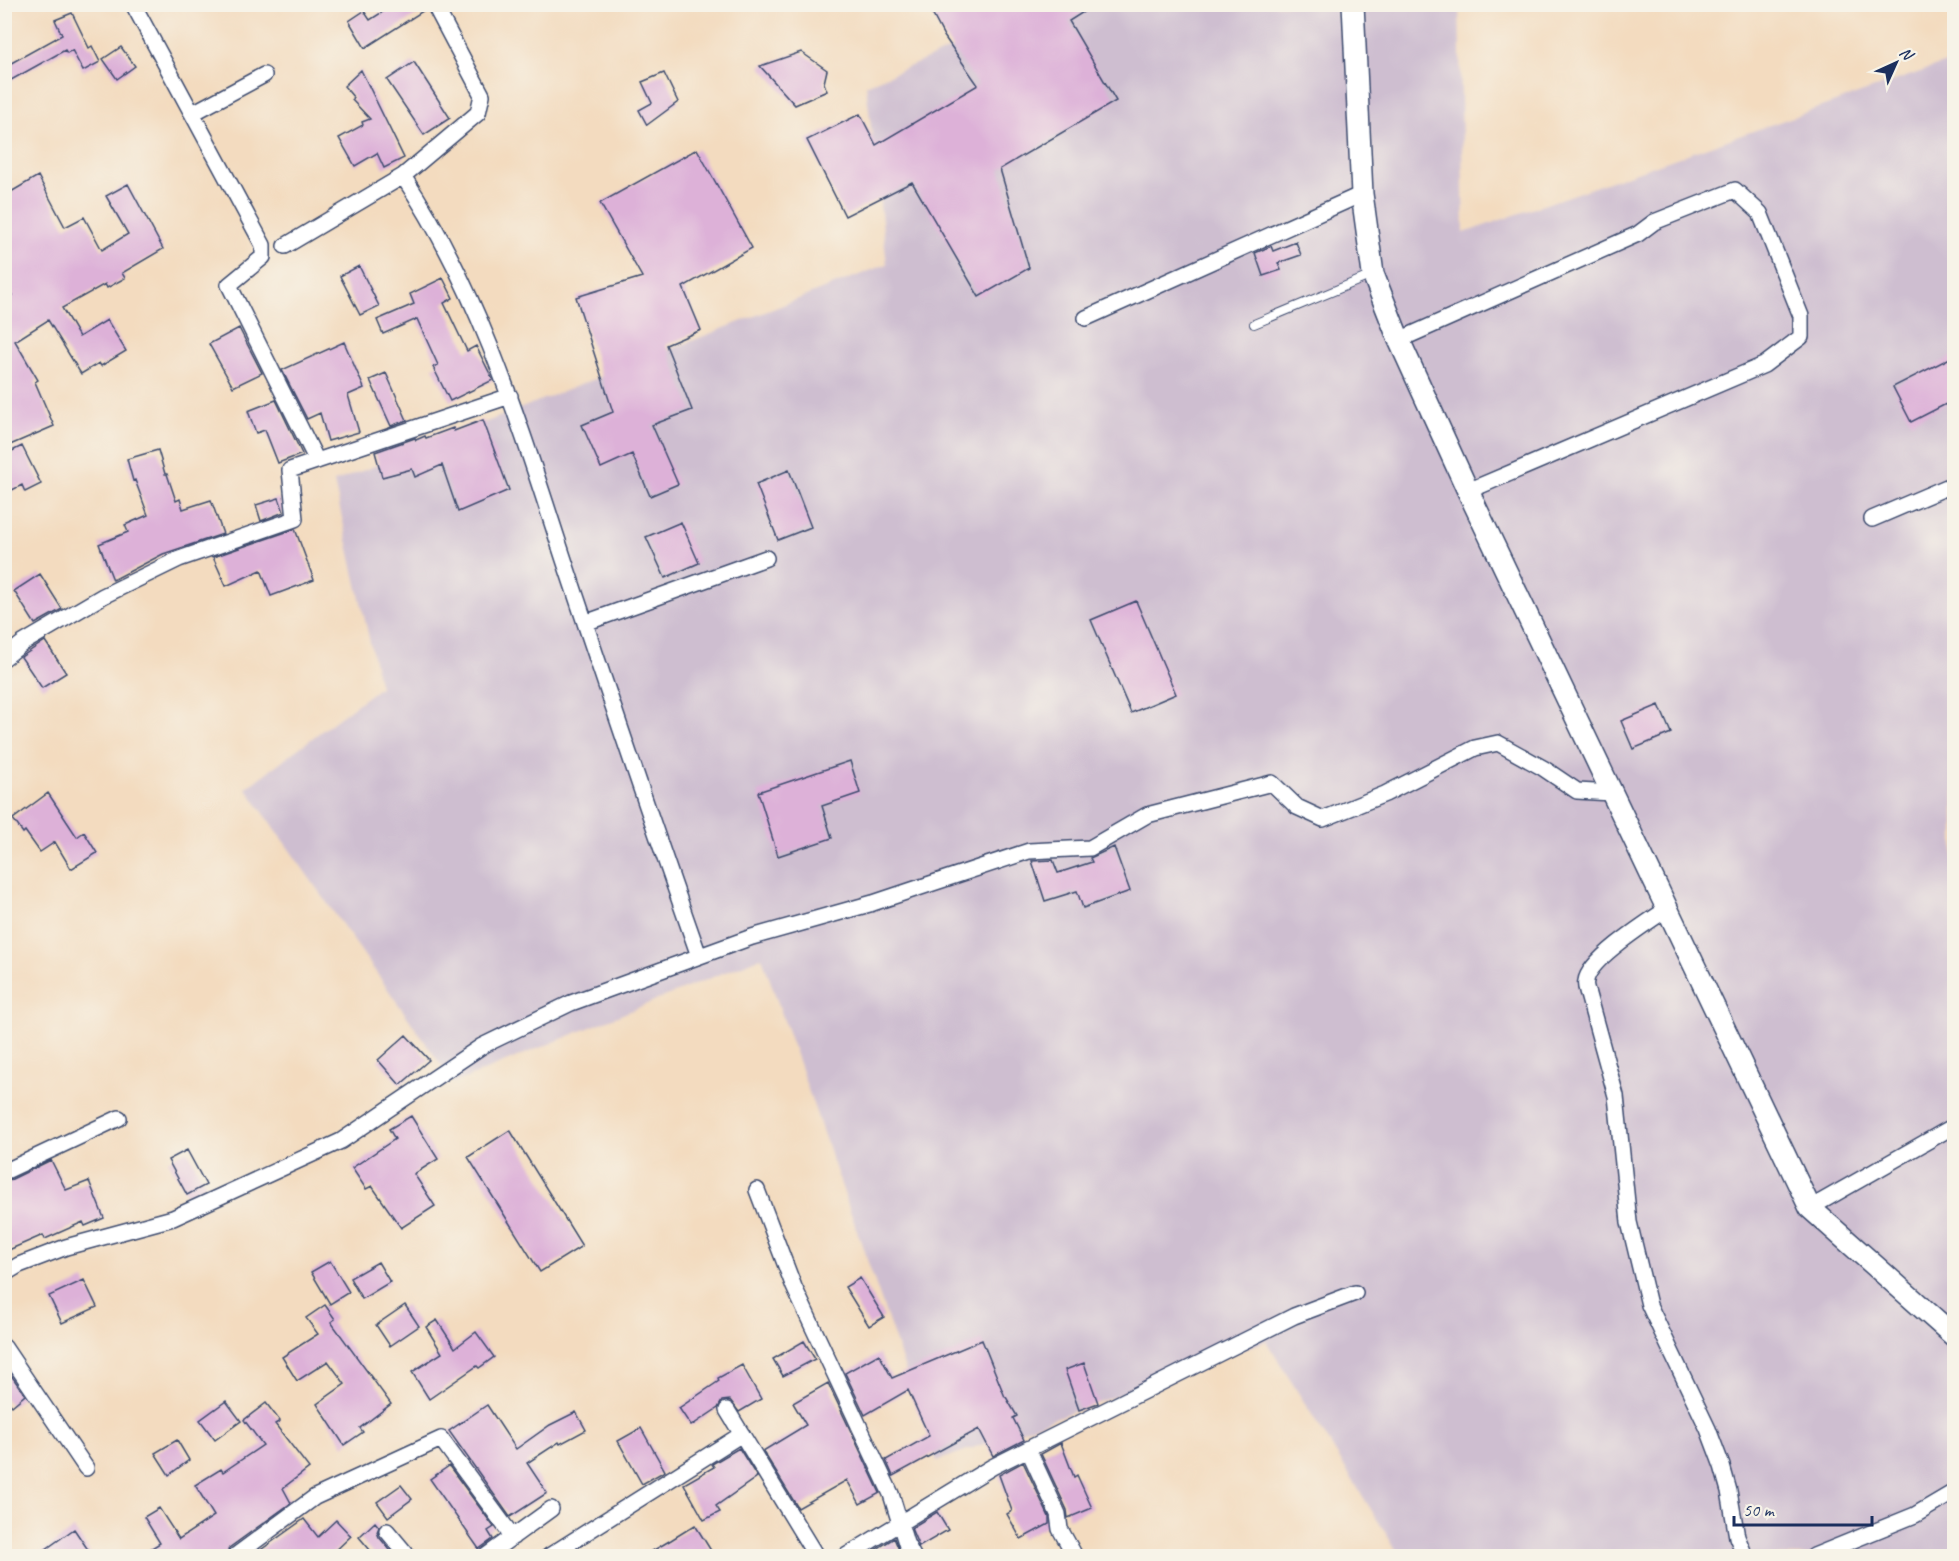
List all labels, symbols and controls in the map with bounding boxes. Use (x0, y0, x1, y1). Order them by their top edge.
north arrow (1866, 33, 1926, 93)
text: N (1895, 43, 1919, 66)
scale bar (1734, 1489, 1872, 1527)
text: 50 m (1743, 1499, 1776, 1521)

